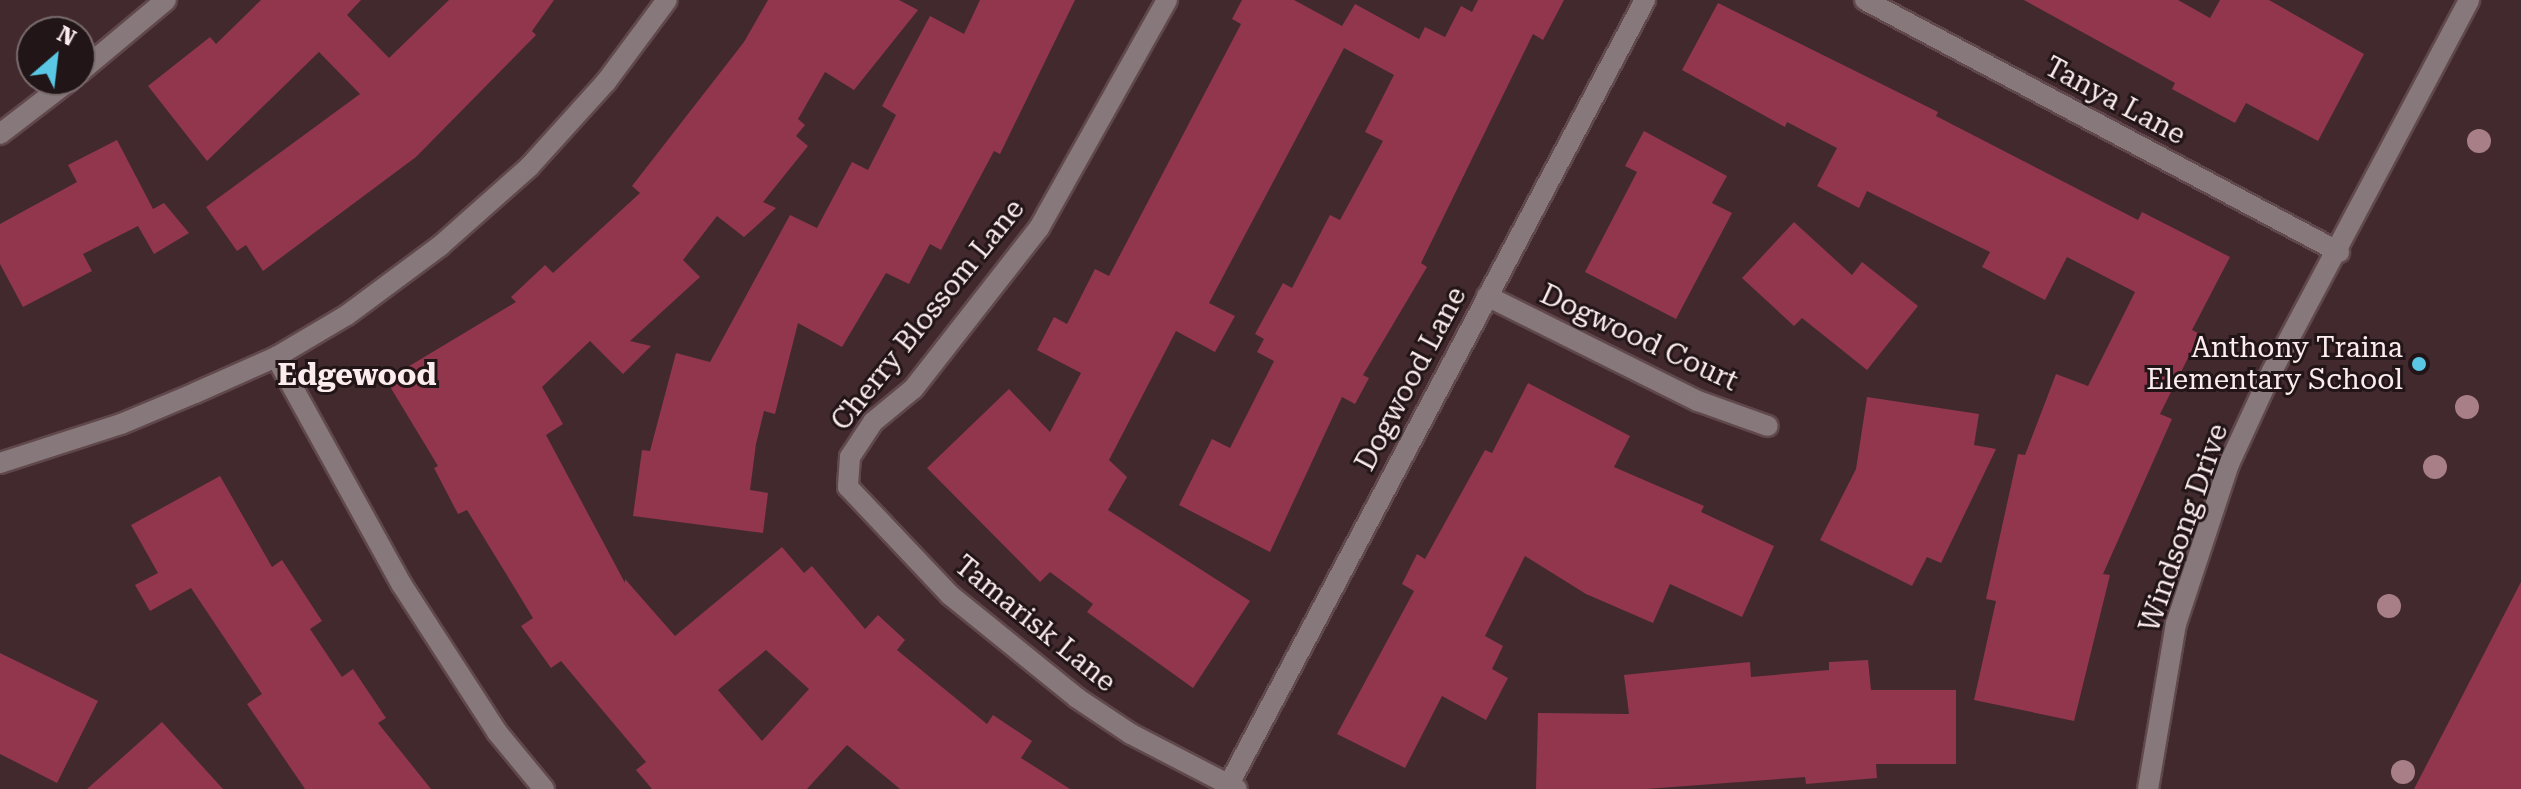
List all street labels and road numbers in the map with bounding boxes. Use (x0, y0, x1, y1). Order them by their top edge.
street label: Tanya Lane (2039, 50, 2191, 152)
street label: Cherry Blossom Lane (824, 193, 1032, 437)
street label: Dogwood Court (1535, 277, 1743, 399)
street label: Dogwood Lane (1348, 281, 1474, 477)
street label: Windsong Drive (2133, 420, 2235, 636)
street label: Tamarisk Lane (948, 549, 1122, 699)

